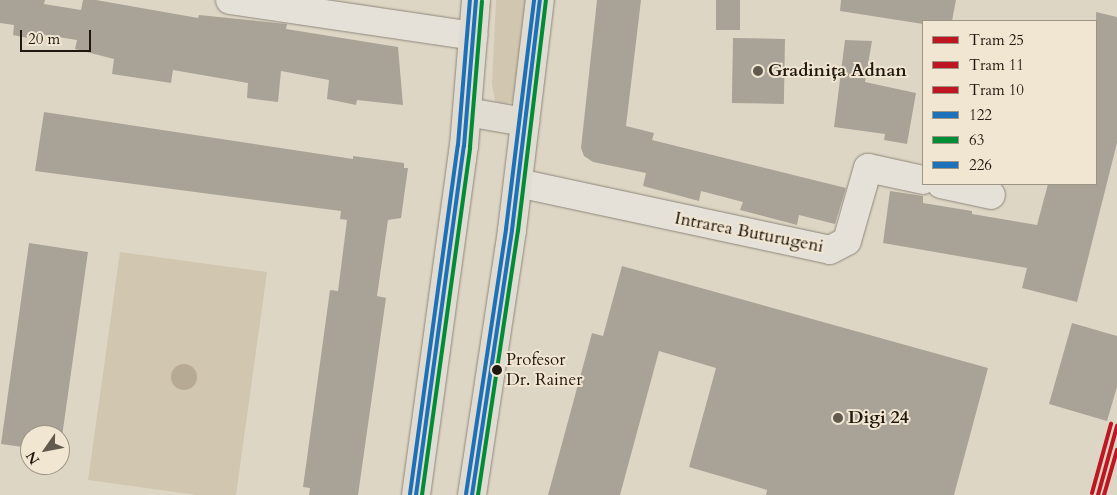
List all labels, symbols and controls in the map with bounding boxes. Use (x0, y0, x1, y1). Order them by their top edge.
scale bar (22, 20, 94, 52)
legend (922, 20, 1097, 185)
text: 20 m (28, 29, 60, 49)
text: Tram 25 (969, 30, 1024, 50)
text: Tram 11 (969, 55, 1024, 75)
place label: Gradinița Adnan (768, 60, 907, 82)
marker: Gradinița Adnan (752, 65, 764, 77)
text: Tram 10 (969, 80, 1024, 100)
text: 122 (969, 105, 992, 125)
text: 63 (969, 130, 984, 150)
text: 226 (969, 155, 992, 175)
street label: Intrarea Buturugeni (673, 208, 825, 258)
place label: Profesor Dr. Rainer (506, 350, 582, 390)
marker: Profesor Dr. Rainer (492, 365, 502, 375)
place label: Digi 24 (848, 407, 909, 429)
marker: Digi 24 (832, 412, 844, 424)
north arrow (20, 425, 70, 475)
text: N (22, 448, 44, 468)

